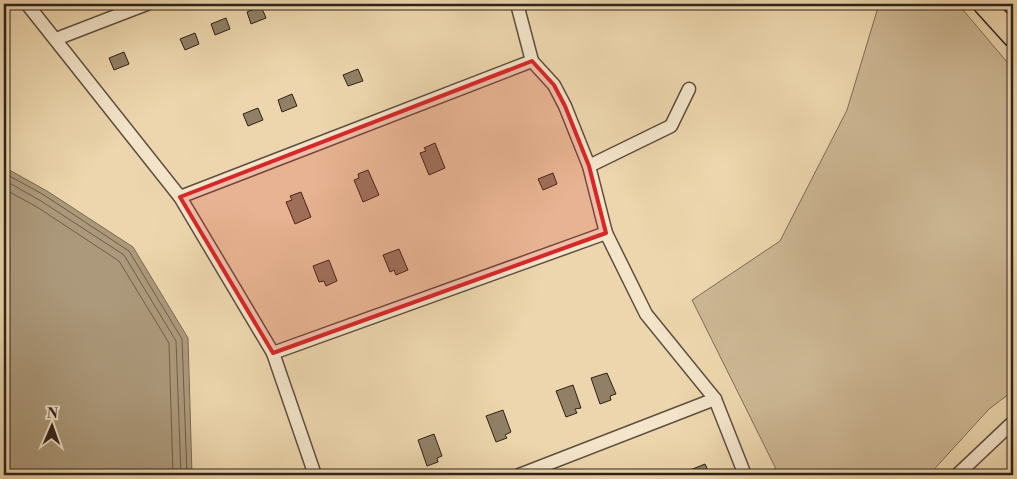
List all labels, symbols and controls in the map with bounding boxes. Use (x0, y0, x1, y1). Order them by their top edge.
north arrow (28, 402, 78, 452)
text: N (47, 405, 58, 423)

